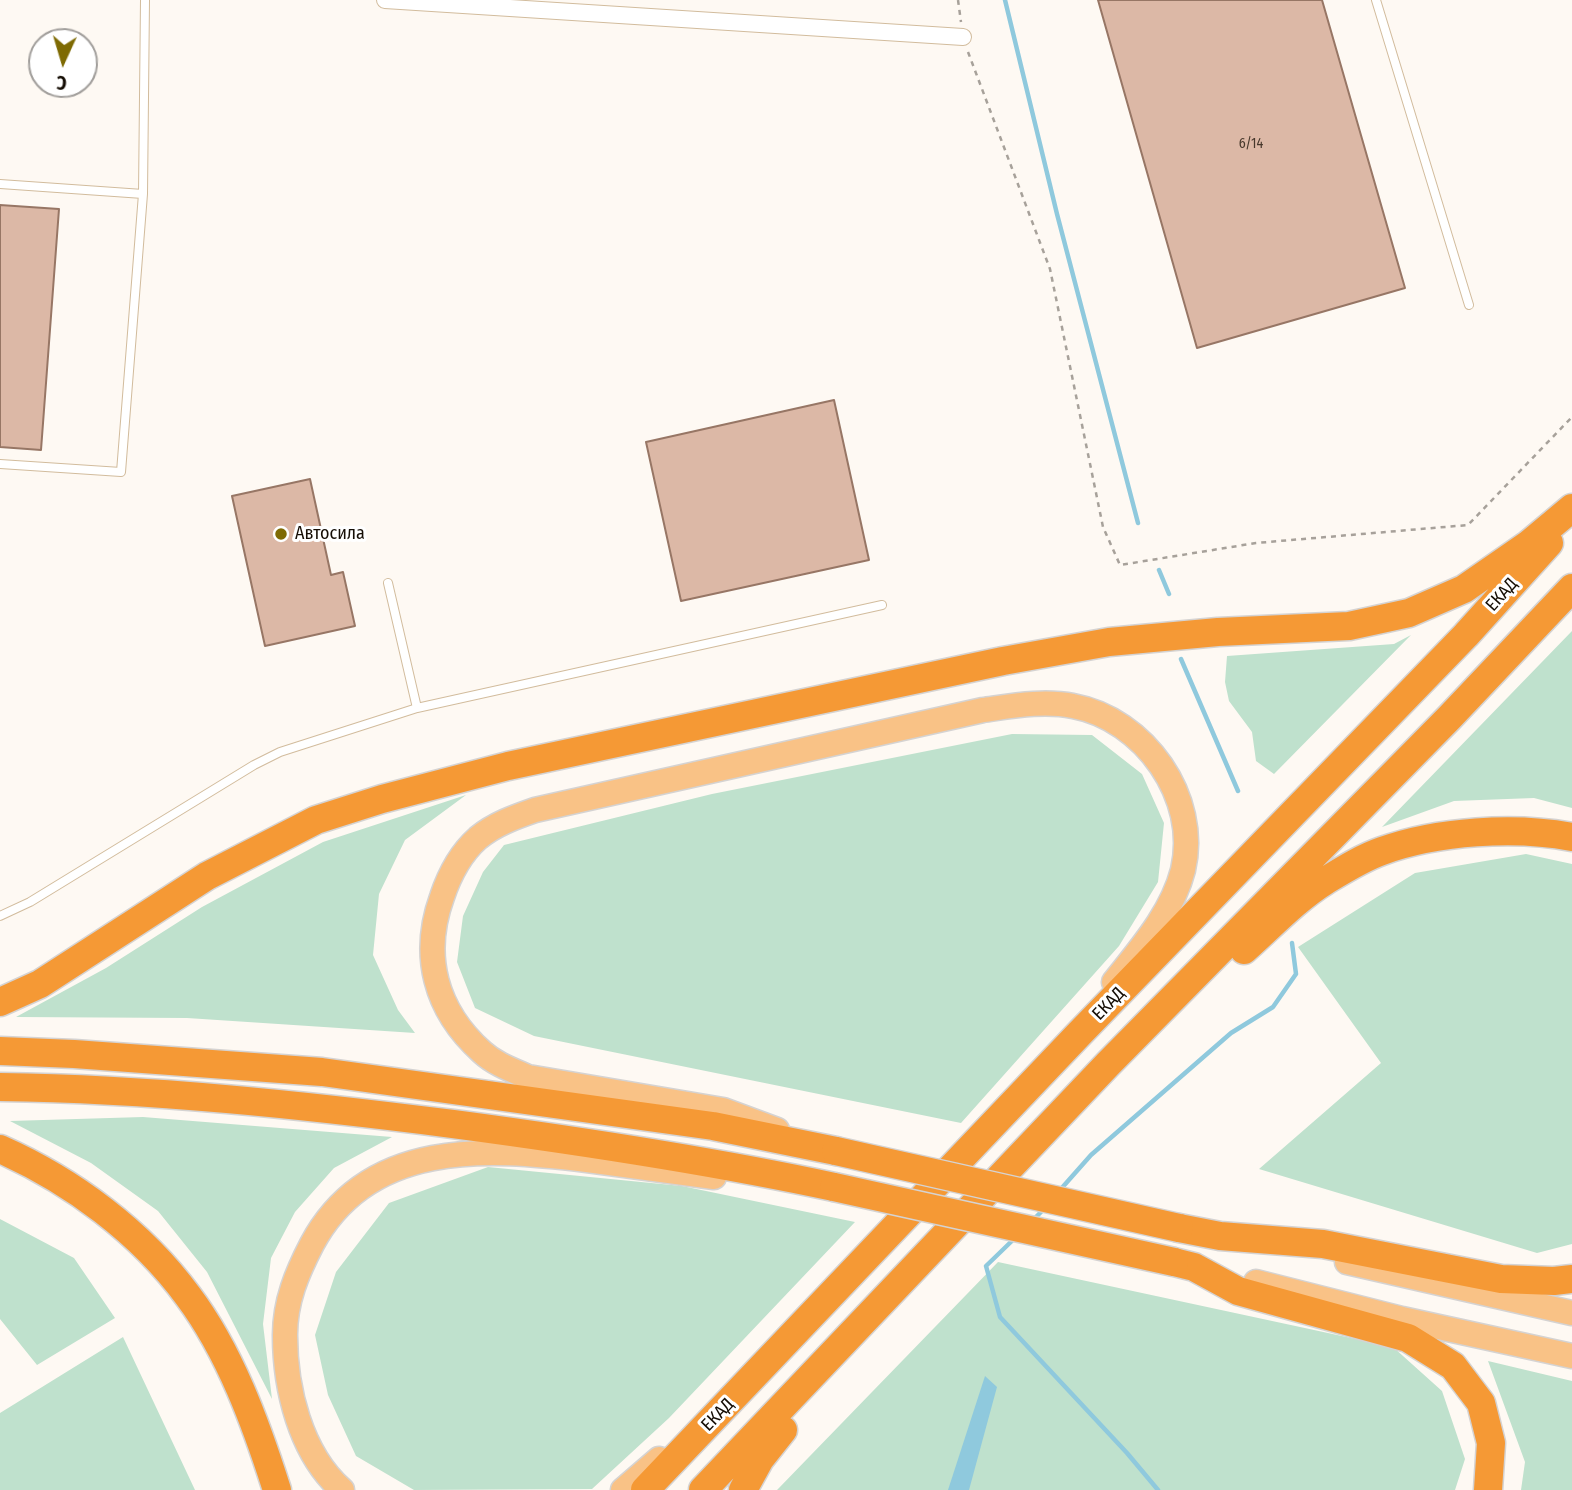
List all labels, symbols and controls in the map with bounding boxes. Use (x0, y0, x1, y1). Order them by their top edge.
north arrow (28, 28, 98, 98)
text: С (56, 71, 67, 94)
house number: 6/14 (1239, 136, 1263, 152)
place label: Автосила (295, 523, 365, 545)
marker: Автосила (273, 526, 289, 542)
street label: ЕКАД (1481, 574, 1523, 616)
street label: ЕКАД (1088, 983, 1130, 1025)
street label: ЕКАД (697, 1394, 739, 1436)

